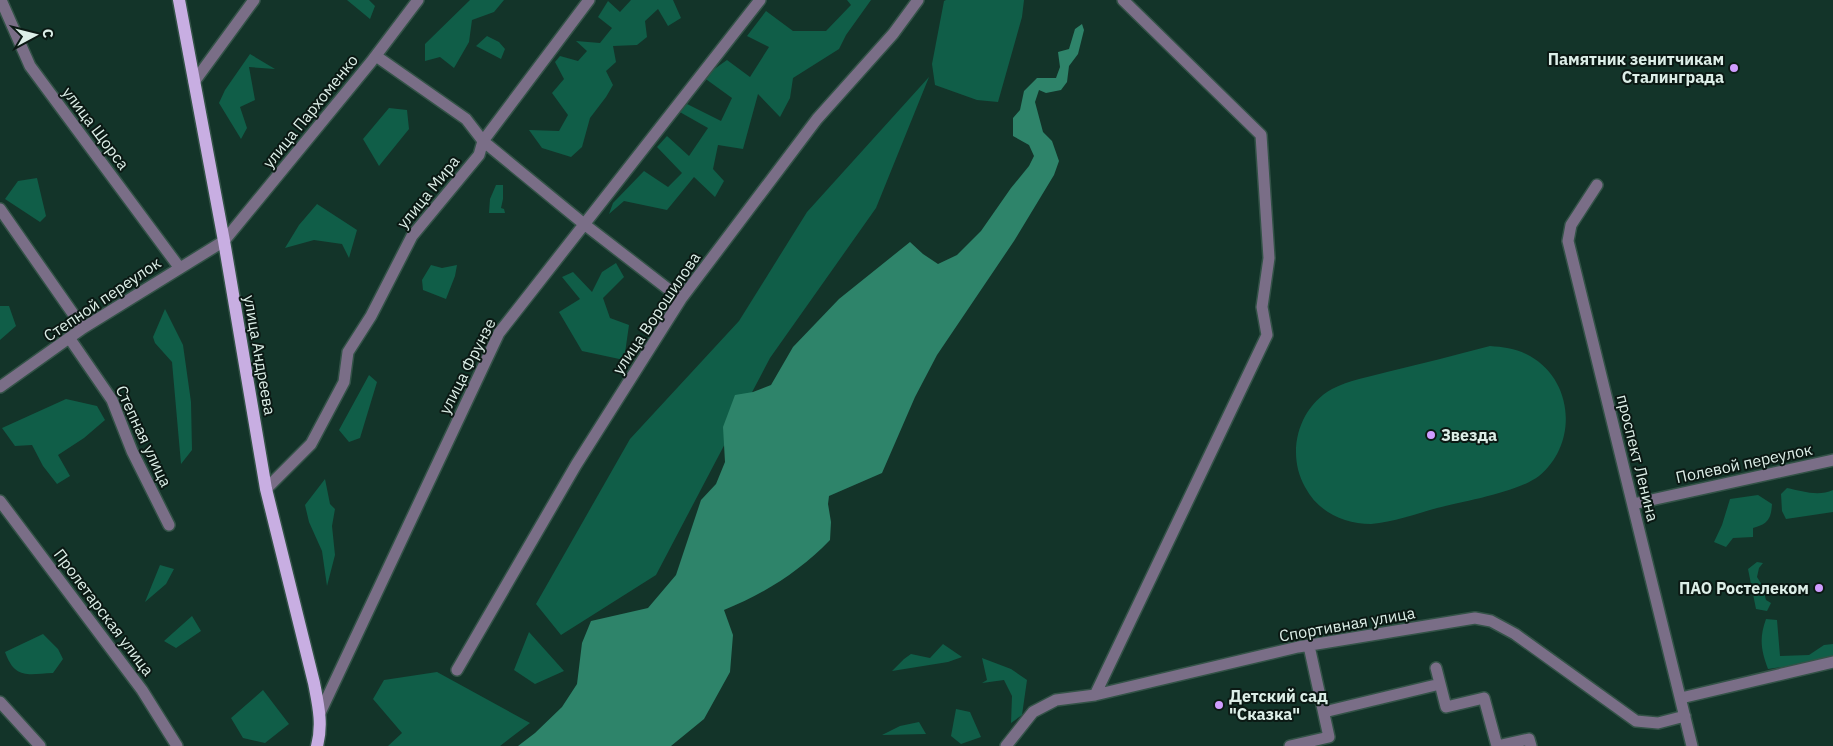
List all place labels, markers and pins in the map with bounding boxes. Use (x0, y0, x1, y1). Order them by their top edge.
place label: Памятник зенитчикам Сталинграда (1548, 49, 1724, 87)
marker: Памятник зенитчикам Сталинграда (1728, 62, 1740, 74)
place label: Звезда (1441, 425, 1497, 445)
marker: Звезда (1425, 429, 1437, 441)
place label: ПАО Ростелеком (1679, 578, 1809, 598)
marker: ПАО Ростелеком (1813, 582, 1825, 594)
place label: Детский сад "Сказка" (1229, 686, 1328, 724)
marker: Детский сад "Сказка" (1213, 699, 1225, 711)

